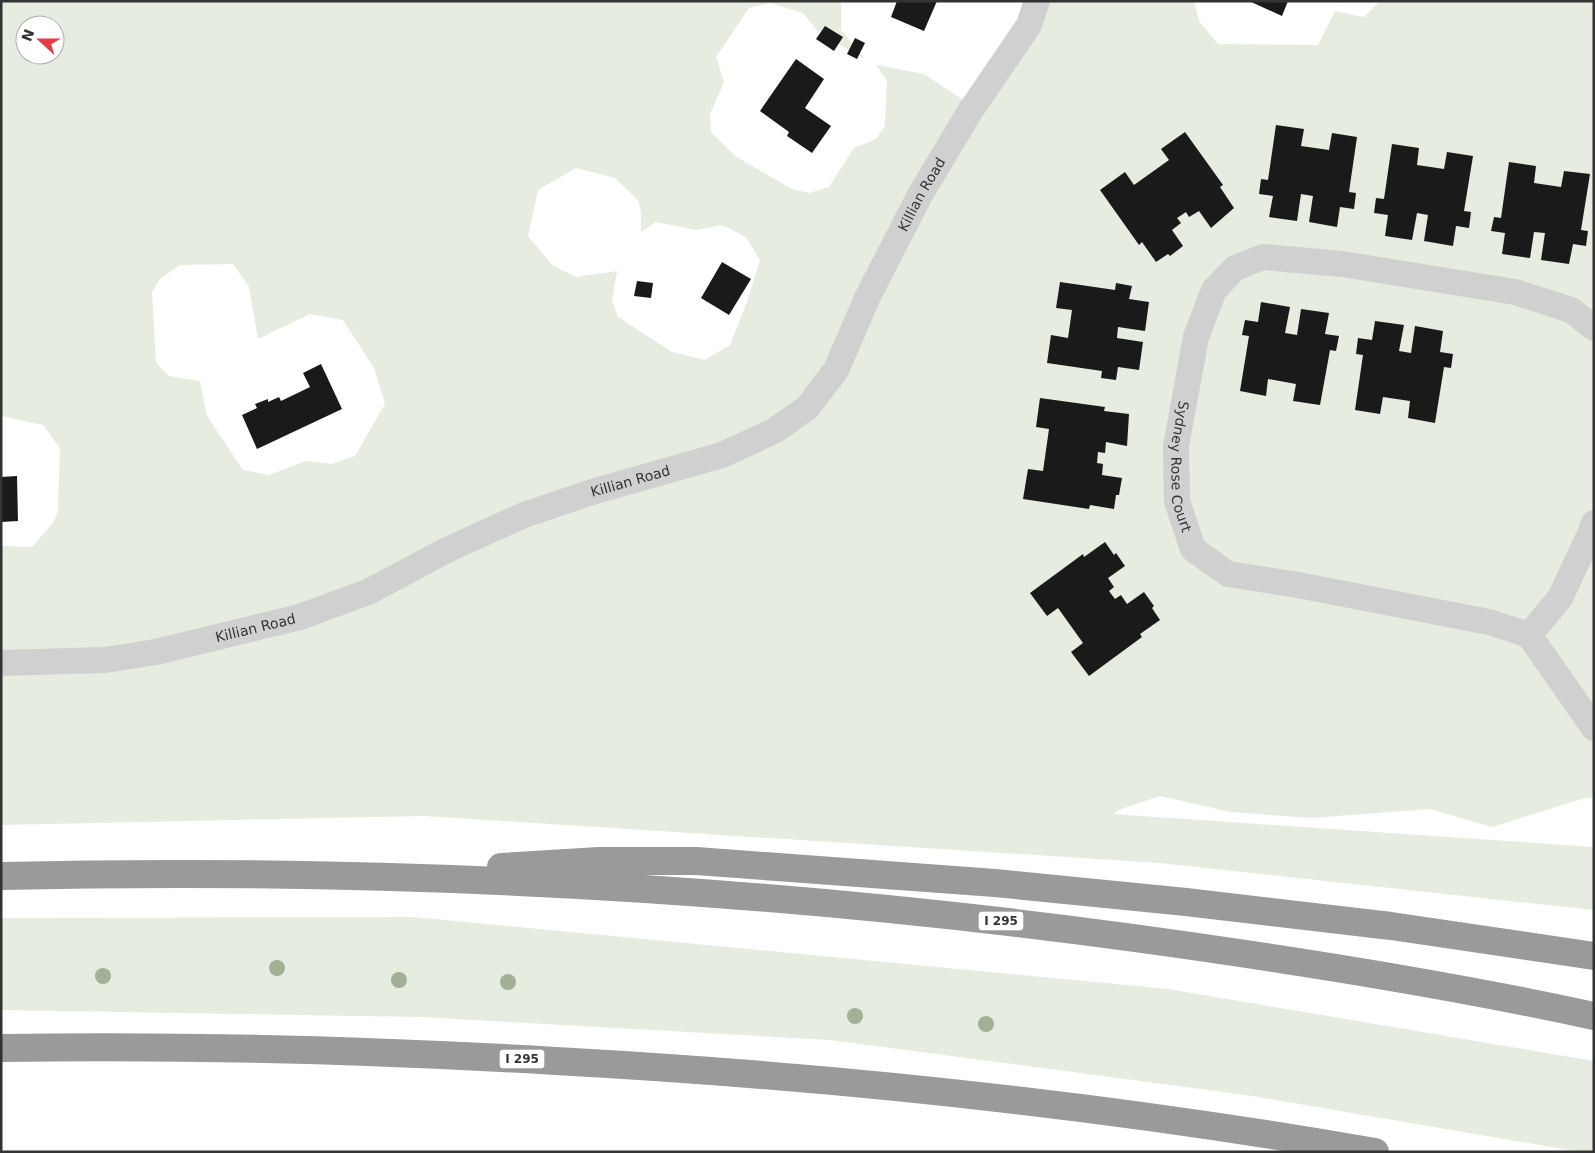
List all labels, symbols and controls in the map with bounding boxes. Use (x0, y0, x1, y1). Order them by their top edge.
north arrow (15, 15, 65, 65)
text: N (18, 27, 37, 44)
street label: Killian Road (895, 155, 948, 234)
street label: Sydney Rose Court (1168, 400, 1195, 535)
street label: Killian Road (589, 462, 672, 500)
street label: Killian Road (214, 610, 297, 645)
road number: I 295 (978, 911, 1024, 930)
road number: I 295 (500, 1050, 544, 1068)

